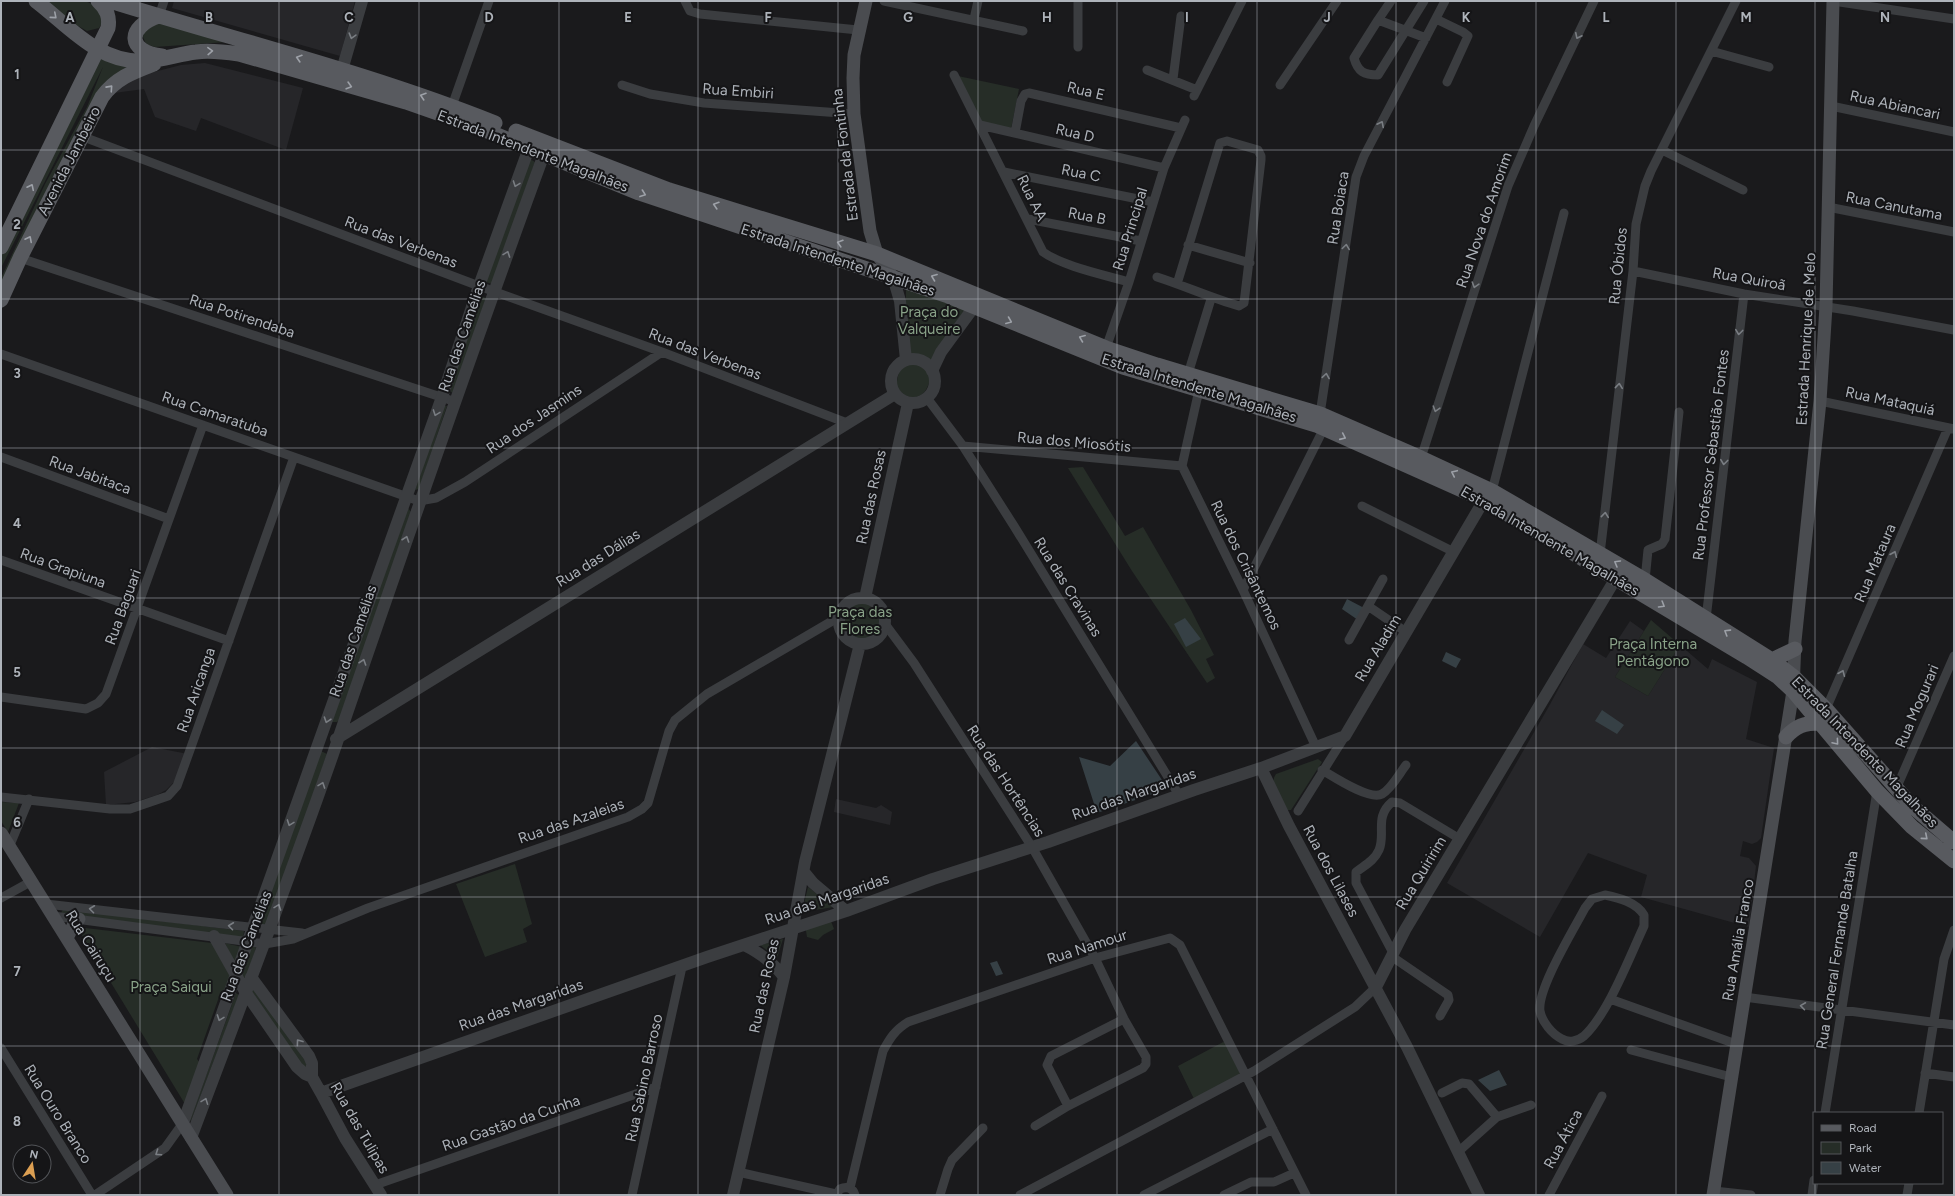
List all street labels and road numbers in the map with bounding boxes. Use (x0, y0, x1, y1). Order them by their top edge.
street label: Rua E (1065, 78, 1107, 104)
street label: Rua Embiri (702, 80, 774, 102)
street label: Rua Abiancari (1848, 87, 1942, 123)
street label: Estrada da Fontinha (828, 88, 862, 222)
street label: Avenida Jambeiro (34, 103, 104, 219)
street label: Estrada Intendente Magalhães (435, 106, 631, 196)
street label: Rua D (1054, 120, 1096, 146)
street label: Rua Nova do Amorim (1452, 150, 1516, 290)
street label: Rua C (1060, 160, 1102, 186)
street label: Rua Boiaca (1323, 170, 1353, 246)
street label: Rua AA (1013, 172, 1051, 224)
street label: Rua Principal (1109, 185, 1151, 273)
street label: Rua Canutama (1844, 188, 1944, 224)
street label: Rua B (1066, 204, 1108, 228)
street label: Rua das Verbenas (342, 212, 460, 272)
street label: Estrada Intendente Magalhães (739, 220, 937, 300)
street label: Rua Óbidos (1605, 227, 1631, 305)
street label: Estrada Henrique de Melo (1792, 252, 1820, 426)
street label: Rua Quiroã (1711, 264, 1787, 294)
street label: Rua das Camélias (434, 278, 490, 394)
street label: Rua Potirendaba (187, 290, 297, 342)
street label: Rua das Verbenas (646, 324, 764, 384)
street label: Rua Professor Sebastião Fontes (1689, 348, 1733, 562)
street label: Estrada Intendente Magalhães (1099, 350, 1299, 426)
street label: Rua dos Jasmins (483, 380, 585, 458)
street label: Rua Mataquiá (1844, 383, 1936, 419)
street label: Rua Camaratuba (159, 387, 271, 441)
street label: Rua dos Miosótis (1016, 428, 1132, 456)
street label: Rua das Rosas (852, 448, 890, 546)
street label: Rua Jabitaca (47, 452, 133, 498)
street label: Estrada Intendente Magalhães (1458, 482, 1642, 600)
street label: Rua dos Crisântemos (1207, 497, 1285, 633)
street label: Rua Mataura (1850, 521, 1900, 605)
street label: Rua das Dálias (553, 525, 643, 591)
street label: Rua das Cravinas (1030, 534, 1106, 640)
street label: Rua Grapiuna (18, 544, 108, 592)
street label: Rua Baguari (101, 567, 145, 647)
street label: Rua das Camélias (325, 583, 381, 699)
street label: Rua Aladim (1351, 611, 1405, 685)
street label: Rua Aricanga (173, 645, 219, 735)
street label: Rua Mogurari (1891, 662, 1943, 750)
street label: Estrada Intendente Magalhães (1788, 673, 1942, 831)
street label: Rua das Hortências (963, 722, 1049, 840)
street label: Rua das Margaridas (1070, 764, 1198, 824)
street label: Rua das Azaleias (516, 794, 626, 848)
street label: Rua dos Lilases (1299, 822, 1363, 920)
street label: Rua Quiririm (1392, 833, 1450, 913)
street label: Rua General Fernande Batalha (1812, 849, 1862, 1051)
street label: Rua das Margaridas (763, 869, 891, 929)
street label: Rua Amália Franco (1718, 877, 1758, 1002)
street label: Rua das Camélias (217, 888, 275, 1004)
street label: Rua Cairuçu (62, 907, 120, 985)
street label: Rua Namour (1045, 926, 1129, 968)
street label: Rua das Rosas (745, 937, 783, 1035)
street label: Rua das Margaridas (457, 975, 585, 1035)
street label: Rua Sabino Barroso (622, 1012, 666, 1144)
street label: Rua Ouro Branco (20, 1061, 96, 1167)
street label: Rua das Tulipas (327, 1079, 393, 1177)
street label: Rua Gastão da Cunha (440, 1091, 582, 1155)
street label: Rua Ática (1540, 1106, 1586, 1172)

